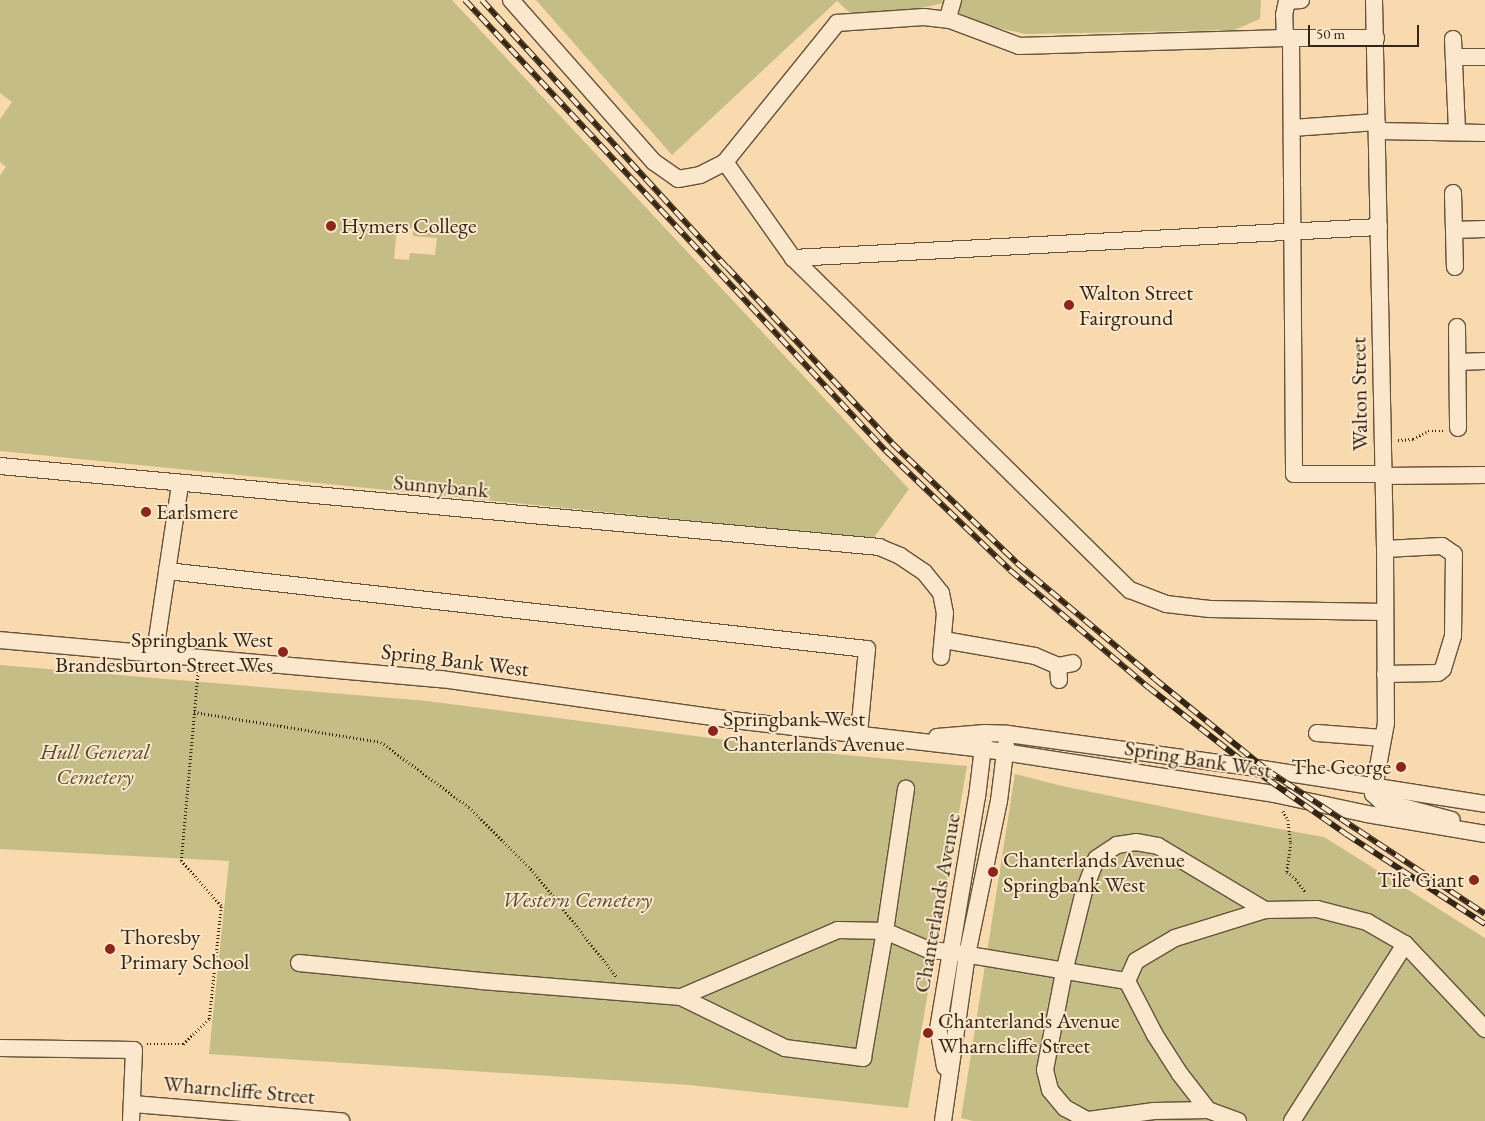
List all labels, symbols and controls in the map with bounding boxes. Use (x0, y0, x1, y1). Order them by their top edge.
scale bar (1310, 15, 1421, 47)
text: 50 m (1316, 24, 1345, 43)
place label: Hymers College (341, 213, 476, 239)
marker: Hymers College (325, 220, 337, 232)
place label: Walton Street Fairground (1079, 279, 1193, 330)
marker: Walton Street Fairground (1063, 299, 1075, 311)
street label: Walton Street (1345, 337, 1373, 451)
street label: Sunnybank (392, 469, 490, 503)
place label: Earlsmere (156, 499, 238, 525)
marker: Earlsmere (140, 506, 152, 518)
place label: Springbank West Brandesburton Street Wes (55, 626, 273, 678)
street label: Spring Bank West (380, 638, 530, 682)
marker: Springbank West Brandesburton Street Wes (277, 646, 289, 658)
place label: Springbank West Chanterlands Avenue (723, 705, 905, 756)
marker: Springbank West Chanterlands Avenue (707, 725, 719, 737)
street label: Spring Bank West (1123, 734, 1273, 784)
park label: Hull General Cemetery (40, 738, 150, 789)
place label: The George (1291, 754, 1391, 780)
marker: The George (1395, 761, 1407, 773)
street label: Chanterlands Avenue (908, 811, 966, 995)
place label: Chanterlands Avenue Springbank West (1003, 846, 1185, 898)
marker: Chanterlands Avenue Springbank West (987, 866, 999, 878)
place label: Tile Giant (1377, 867, 1464, 893)
marker: Tile Giant (1468, 874, 1480, 886)
park label: Western Cemetery (502, 887, 652, 913)
place label: Thoresby Primary School (120, 923, 249, 974)
marker: Thoresby Primary School (104, 943, 116, 955)
place label: Chanterlands Avenue Wharncliffe Street (938, 1007, 1120, 1058)
marker: Chanterlands Avenue Wharncliffe Street (922, 1027, 934, 1039)
street label: Wharncliffe Street (162, 1070, 316, 1110)

